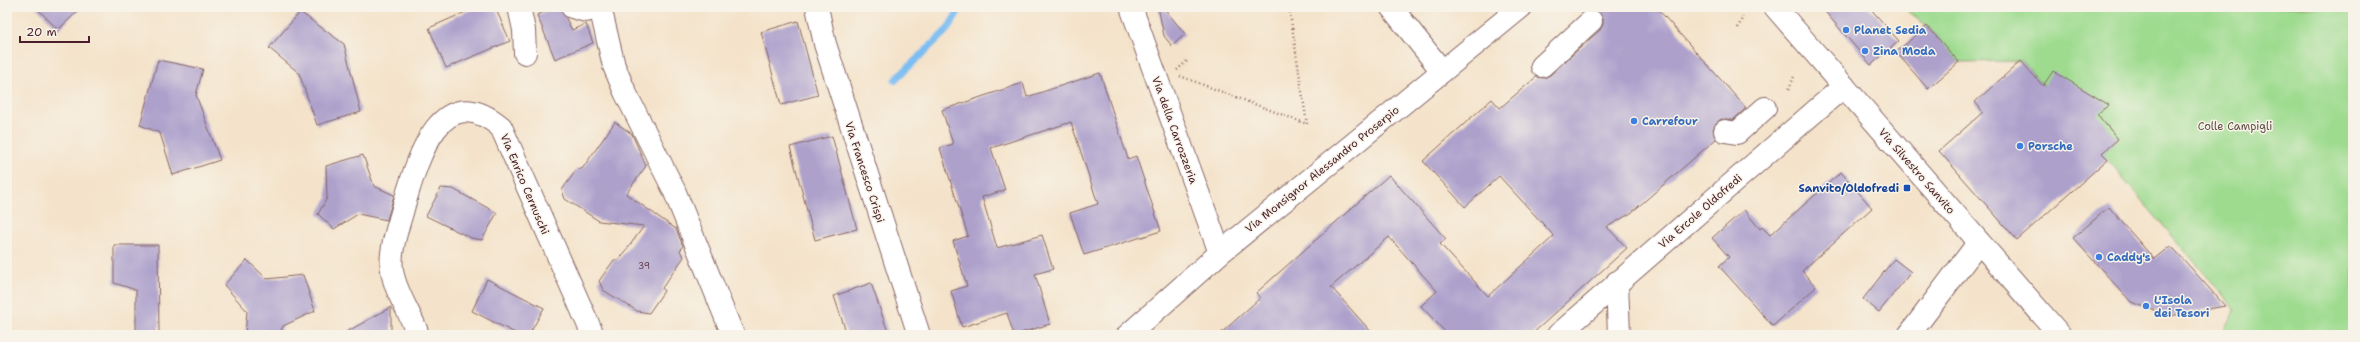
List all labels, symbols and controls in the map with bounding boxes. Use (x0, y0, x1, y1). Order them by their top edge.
scale bar (20, 18, 89, 44)
place label: Planet Sedia (1854, 23, 1927, 38)
text: 20 m (26, 24, 57, 40)
marker: Planet Sedia (1841, 25, 1851, 35)
place label: Zina Moda (1873, 44, 1936, 59)
marker: Zina Moda (1860, 46, 1870, 56)
street label: Via della Carrozzeria (1148, 74, 1201, 186)
street label: Via Monsignor Alessandro Proserpio (1242, 102, 1403, 236)
place label: Carrefour (1642, 114, 1698, 129)
marker: Carrefour (1629, 116, 1639, 126)
park label: Colle Campigli (2198, 119, 2272, 134)
street label: Via Francesco Crispi (841, 120, 888, 225)
street label: Via Silvestro Sanvito (1875, 125, 1958, 218)
street label: Via Enrico Cernuschi (496, 131, 553, 237)
place label: Porsche (2028, 139, 2073, 154)
marker: Porsche (2015, 141, 2025, 151)
street label: Via Ercole Oldofredi (1655, 171, 1745, 252)
place label: Sanvito/Oldofredi (1798, 181, 1899, 196)
marker: Sanvito/Oldofredi (1902, 183, 1912, 193)
place label: Caddy's (2107, 250, 2151, 265)
marker: Caddy's (2094, 252, 2104, 262)
house number: 39 (638, 260, 650, 272)
place label: L'Isola dei Tesori (2154, 293, 2209, 321)
marker: L'Isola dei Tesori (2141, 301, 2151, 311)

